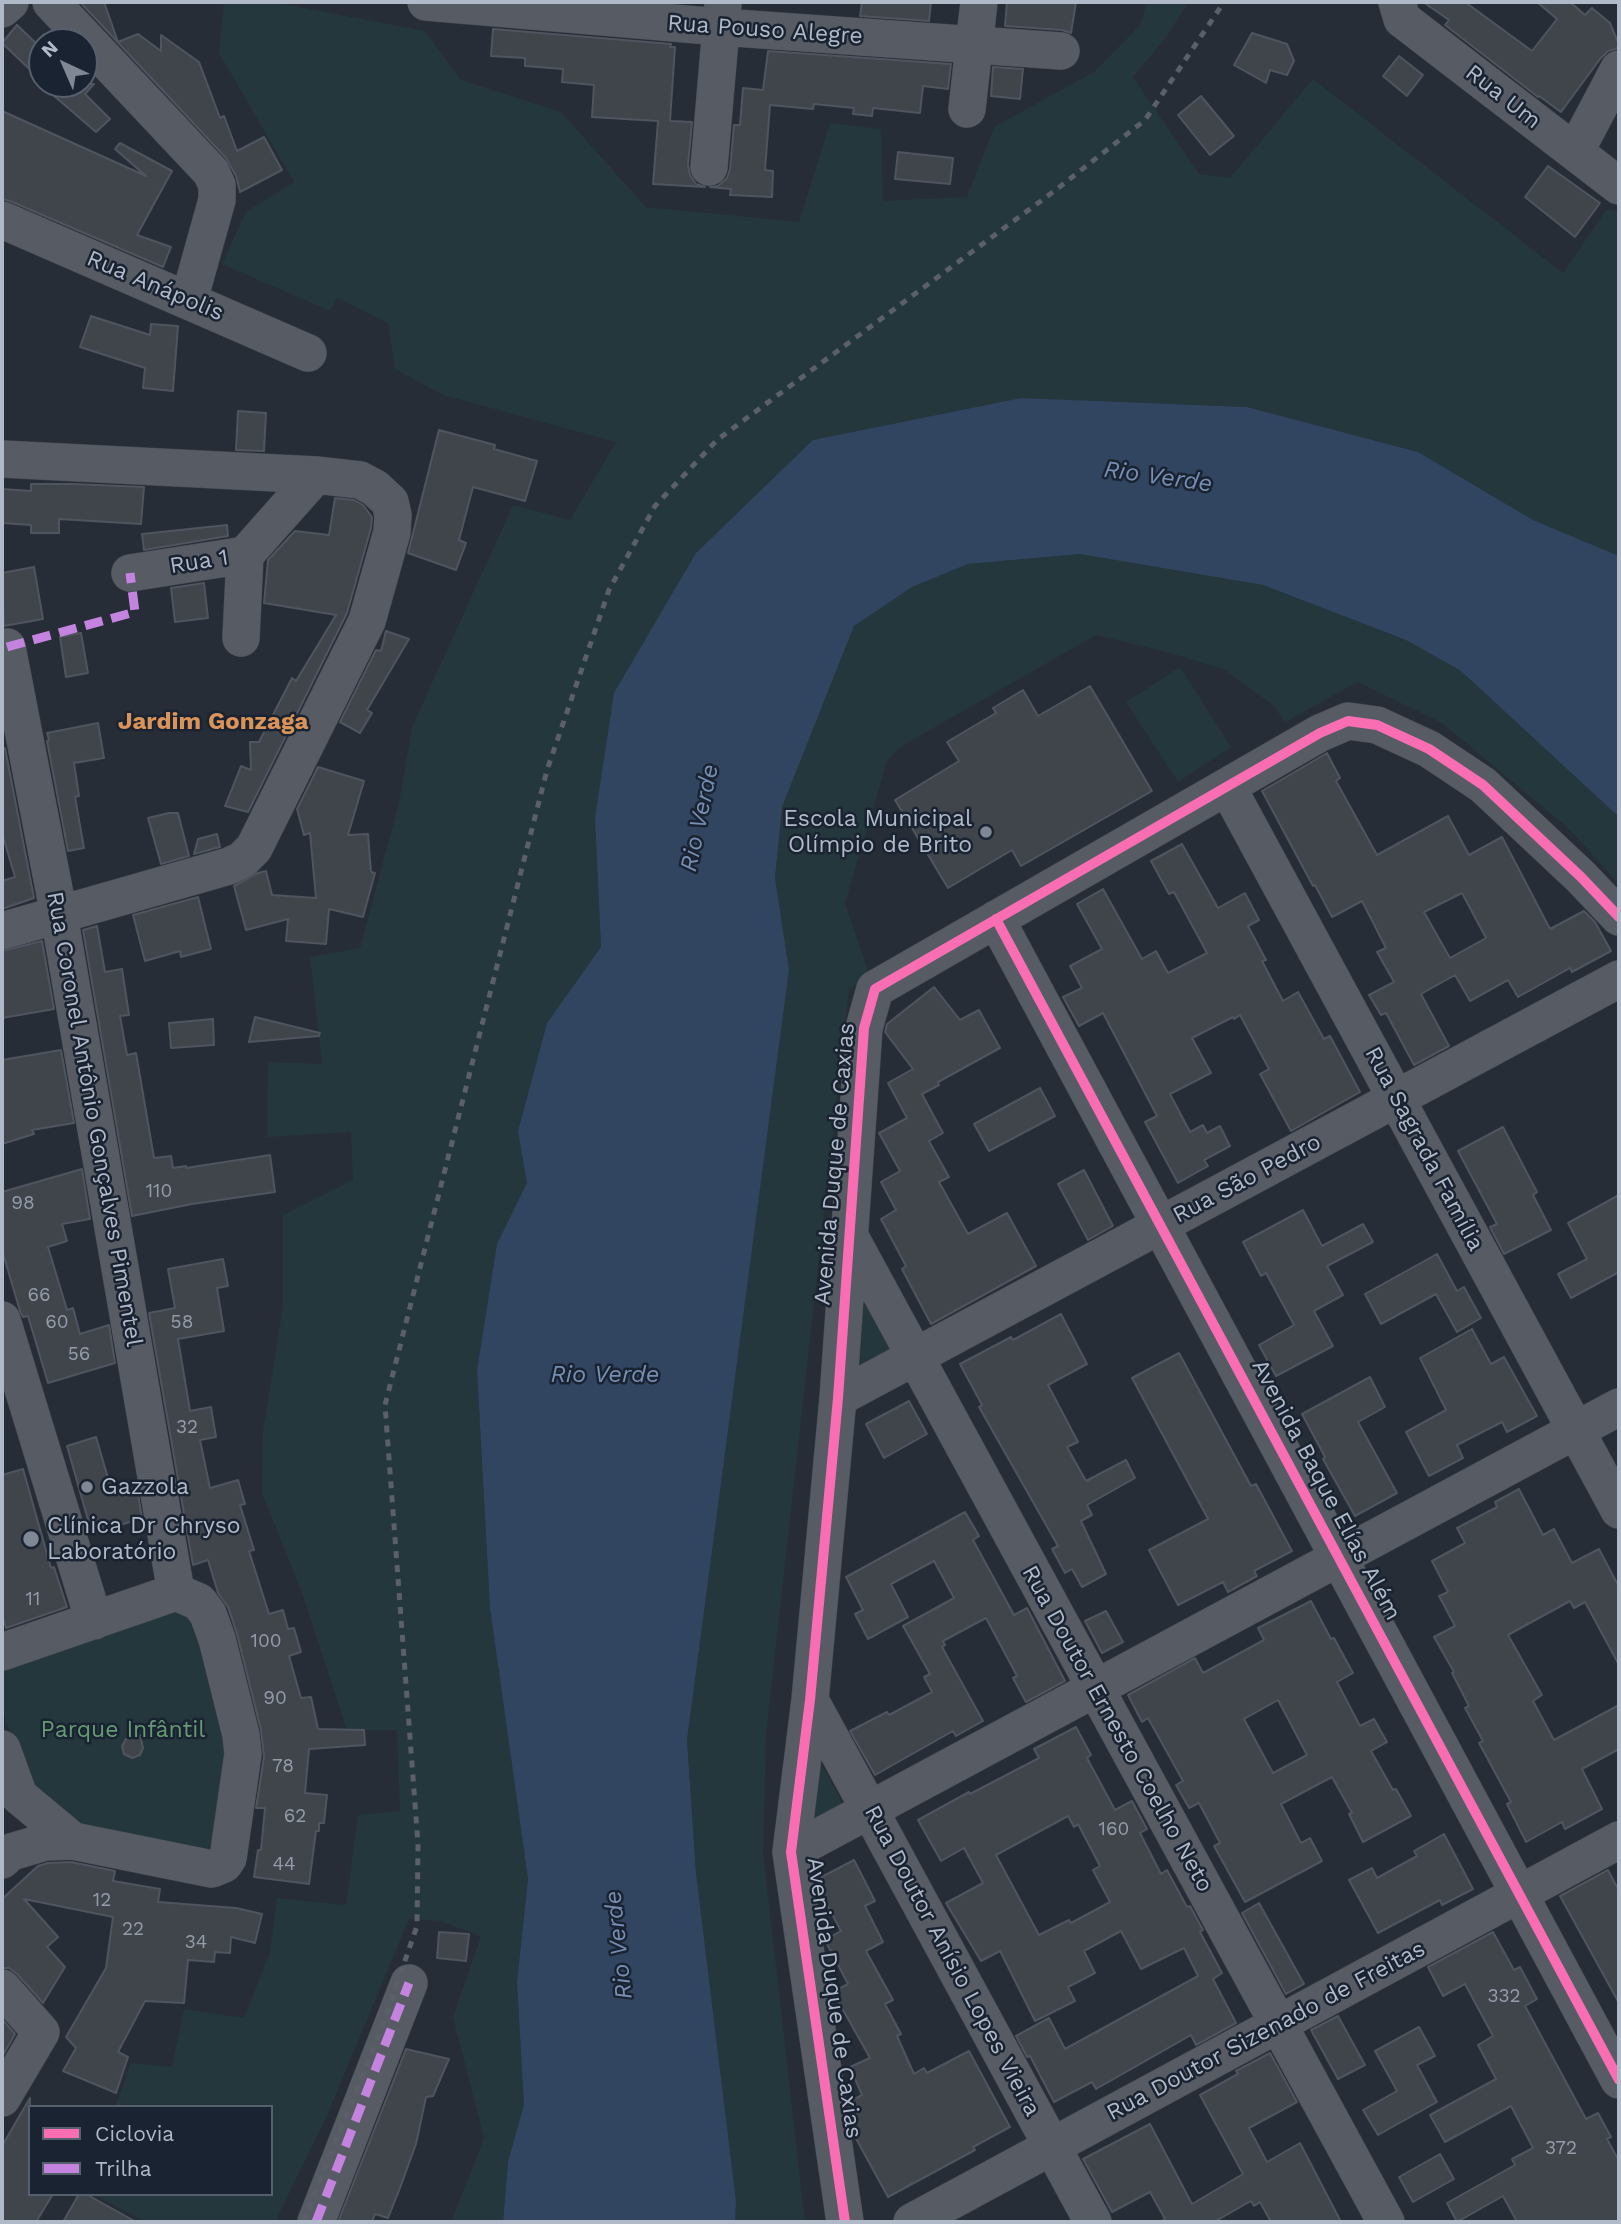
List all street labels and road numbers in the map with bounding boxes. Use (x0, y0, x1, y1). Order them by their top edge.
street label: Rua Pouso Alegre (666, 9, 864, 51)
street label: Rua Um (1460, 59, 1546, 135)
street label: Rua Anápolis (82, 245, 228, 327)
street label: Rua 1 (168, 544, 230, 580)
street label: Rua Coronel Antônio Gonçalves Pimentel (40, 889, 148, 1349)
street label: Avenida Duque de Caxias (809, 1022, 861, 1306)
street label: Rua Sagrada Família (1358, 1042, 1490, 1256)
street label: Rua São Pedro (1168, 1128, 1326, 1230)
street label: Avenida Baque Elías Além (1245, 1355, 1407, 1625)
street label: Rua Doutor Ernesto Coelho Neto (1015, 1561, 1219, 1897)
street label: Rua Doutor Anísio Lopes Vieira (858, 1801, 1046, 2121)
street label: Avenida Duque de Caxias (801, 1856, 867, 2140)
street label: Rua Doutor Sizenado de Freitas (1102, 1935, 1430, 2127)

